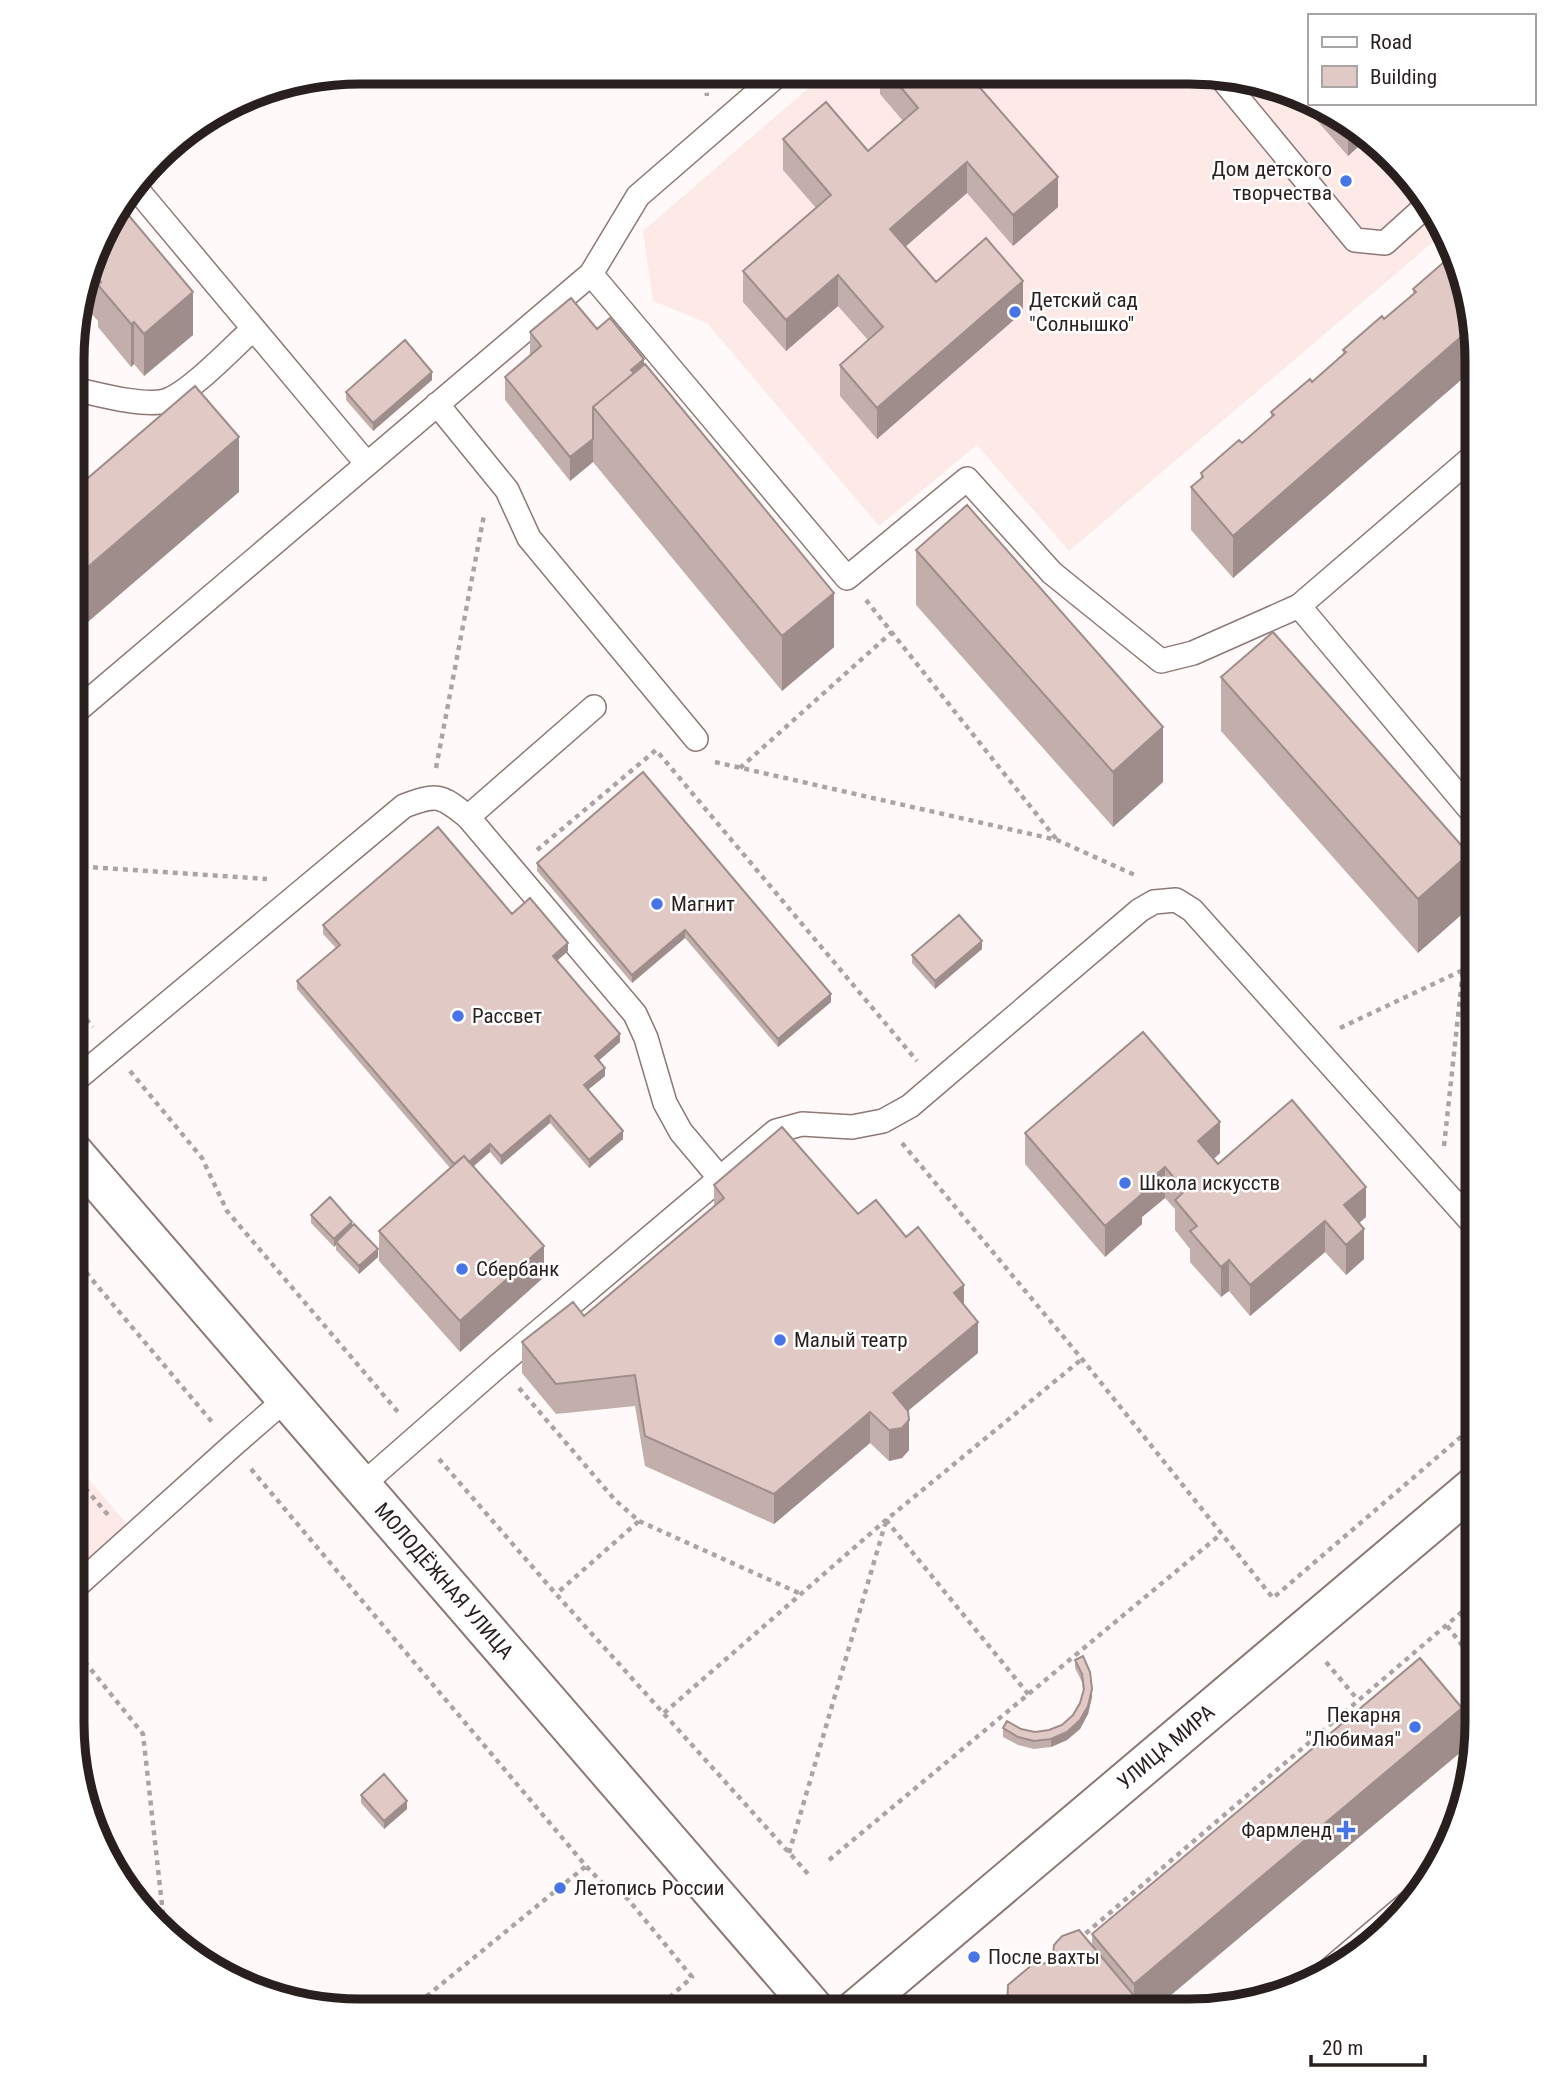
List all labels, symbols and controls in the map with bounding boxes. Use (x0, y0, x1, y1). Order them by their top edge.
legend (1308, 14, 1535, 105)
text: Road (1370, 30, 1412, 54)
text: Building (1370, 65, 1437, 89)
place label: Дом детского творчества (1212, 157, 1332, 205)
marker: Дом детского творчества (1338, 173, 1354, 189)
place label: Детский сад "Солнышко" (1029, 288, 1138, 336)
marker: Детский сад "Солнышко" (1007, 304, 1023, 320)
place label: Магнит (671, 892, 735, 916)
marker: Магнит (649, 896, 665, 912)
place label: Рассвет (472, 1004, 542, 1028)
marker: Рассвет (450, 1008, 466, 1024)
place label: Школа искусств (1139, 1171, 1280, 1195)
marker: Школа искусств (1117, 1175, 1133, 1191)
place label: Сбербанк (476, 1257, 559, 1281)
marker: Сбербанк (454, 1261, 470, 1277)
place label: Малый театр (794, 1328, 908, 1352)
marker: Малый театр (772, 1332, 788, 1348)
street label: МОЛОДЁЖНАЯ УЛИЦА (370, 1498, 518, 1664)
street label: УЛИЦА МИРА (1113, 1700, 1219, 1794)
place label: Пекарня "Любимая" (1305, 1703, 1401, 1751)
marker: Пекарня "Любимая" (1407, 1719, 1423, 1735)
place label: Фармленд (1241, 1818, 1332, 1842)
marker: Фармленд (1338, 1822, 1354, 1838)
place label: Летопись России (574, 1876, 725, 1900)
marker: Летопись России (552, 1880, 568, 1896)
place label: После вахты (988, 1945, 1100, 1969)
marker: После вахты (966, 1949, 982, 1965)
scale bar (1311, 2024, 1425, 2068)
text: 20 m (1322, 2036, 1363, 2060)

